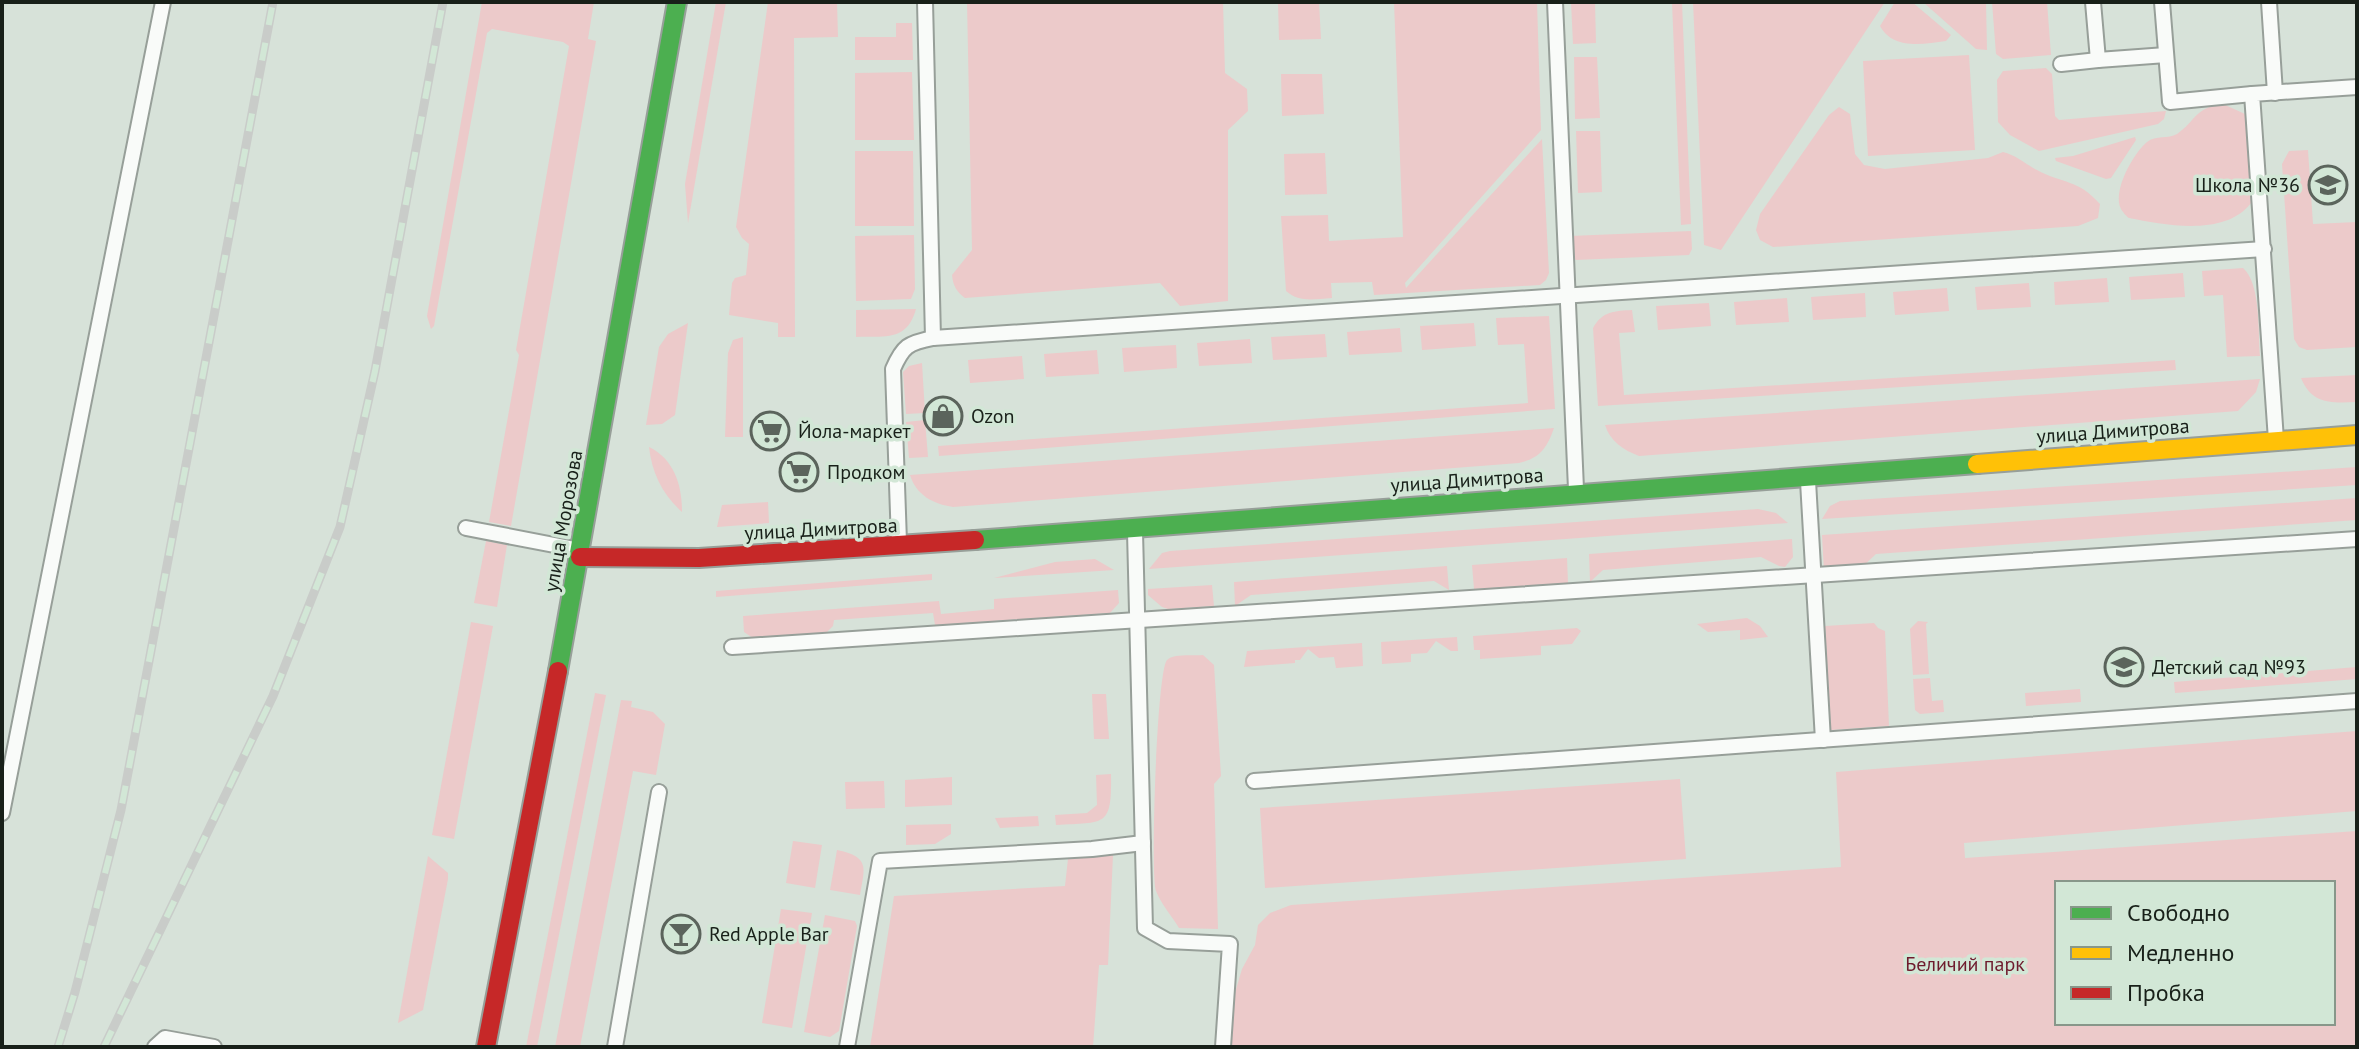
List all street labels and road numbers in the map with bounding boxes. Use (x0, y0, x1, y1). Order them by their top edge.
street label: улица Димитрова (2036, 413, 2190, 449)
street label: улица Морозова (538, 448, 588, 594)
street label: улица Димитрова (1390, 462, 1544, 498)
street label: улица Димитрова (744, 512, 898, 546)

